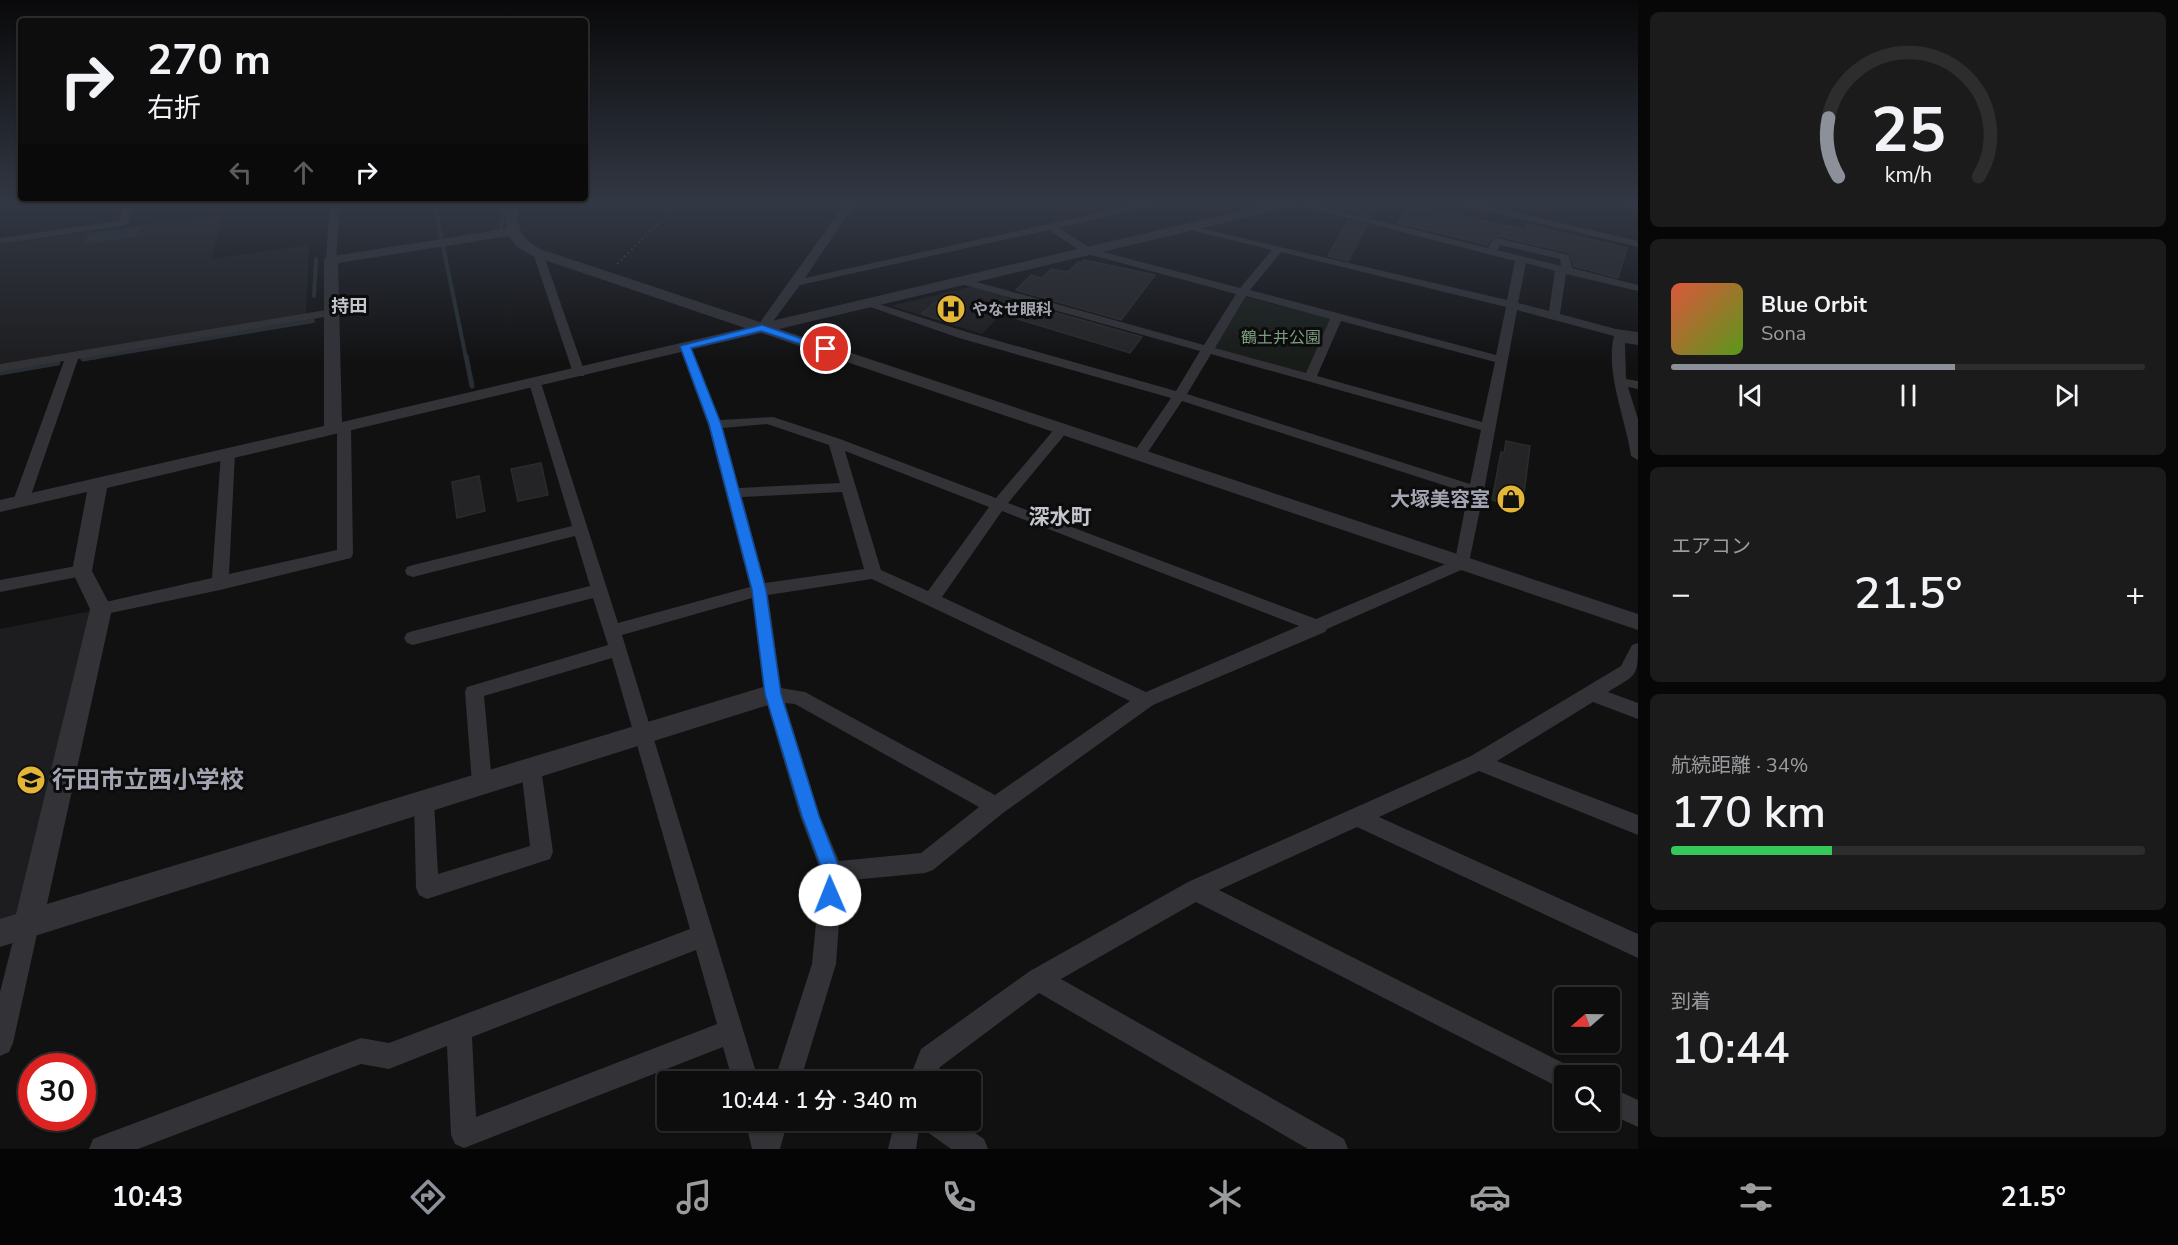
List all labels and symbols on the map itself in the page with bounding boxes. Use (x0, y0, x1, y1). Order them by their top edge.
hospital icon: やなせ眼科 (935, 293, 967, 325)
district label: 持田 (331, 294, 367, 318)
place label: やなせ眼科 (972, 299, 1052, 321)
pin (800, 323, 851, 374)
park label: 鶴土井公園 (1241, 327, 1321, 349)
shop icon: 大塚美容室 (1495, 483, 1527, 515)
place label: 大塚美容室 (1390, 486, 1490, 513)
district label: 深水町 (1029, 503, 1092, 531)
school or university icon: 行田市立西小学校 (15, 764, 47, 796)
place label: 行田市立西小学校 (52, 764, 244, 796)
position arrow (798, 863, 862, 927)
north arrow (1554, 987, 1620, 1053)
speed limit sign: 30 (18, 1053, 96, 1131)

